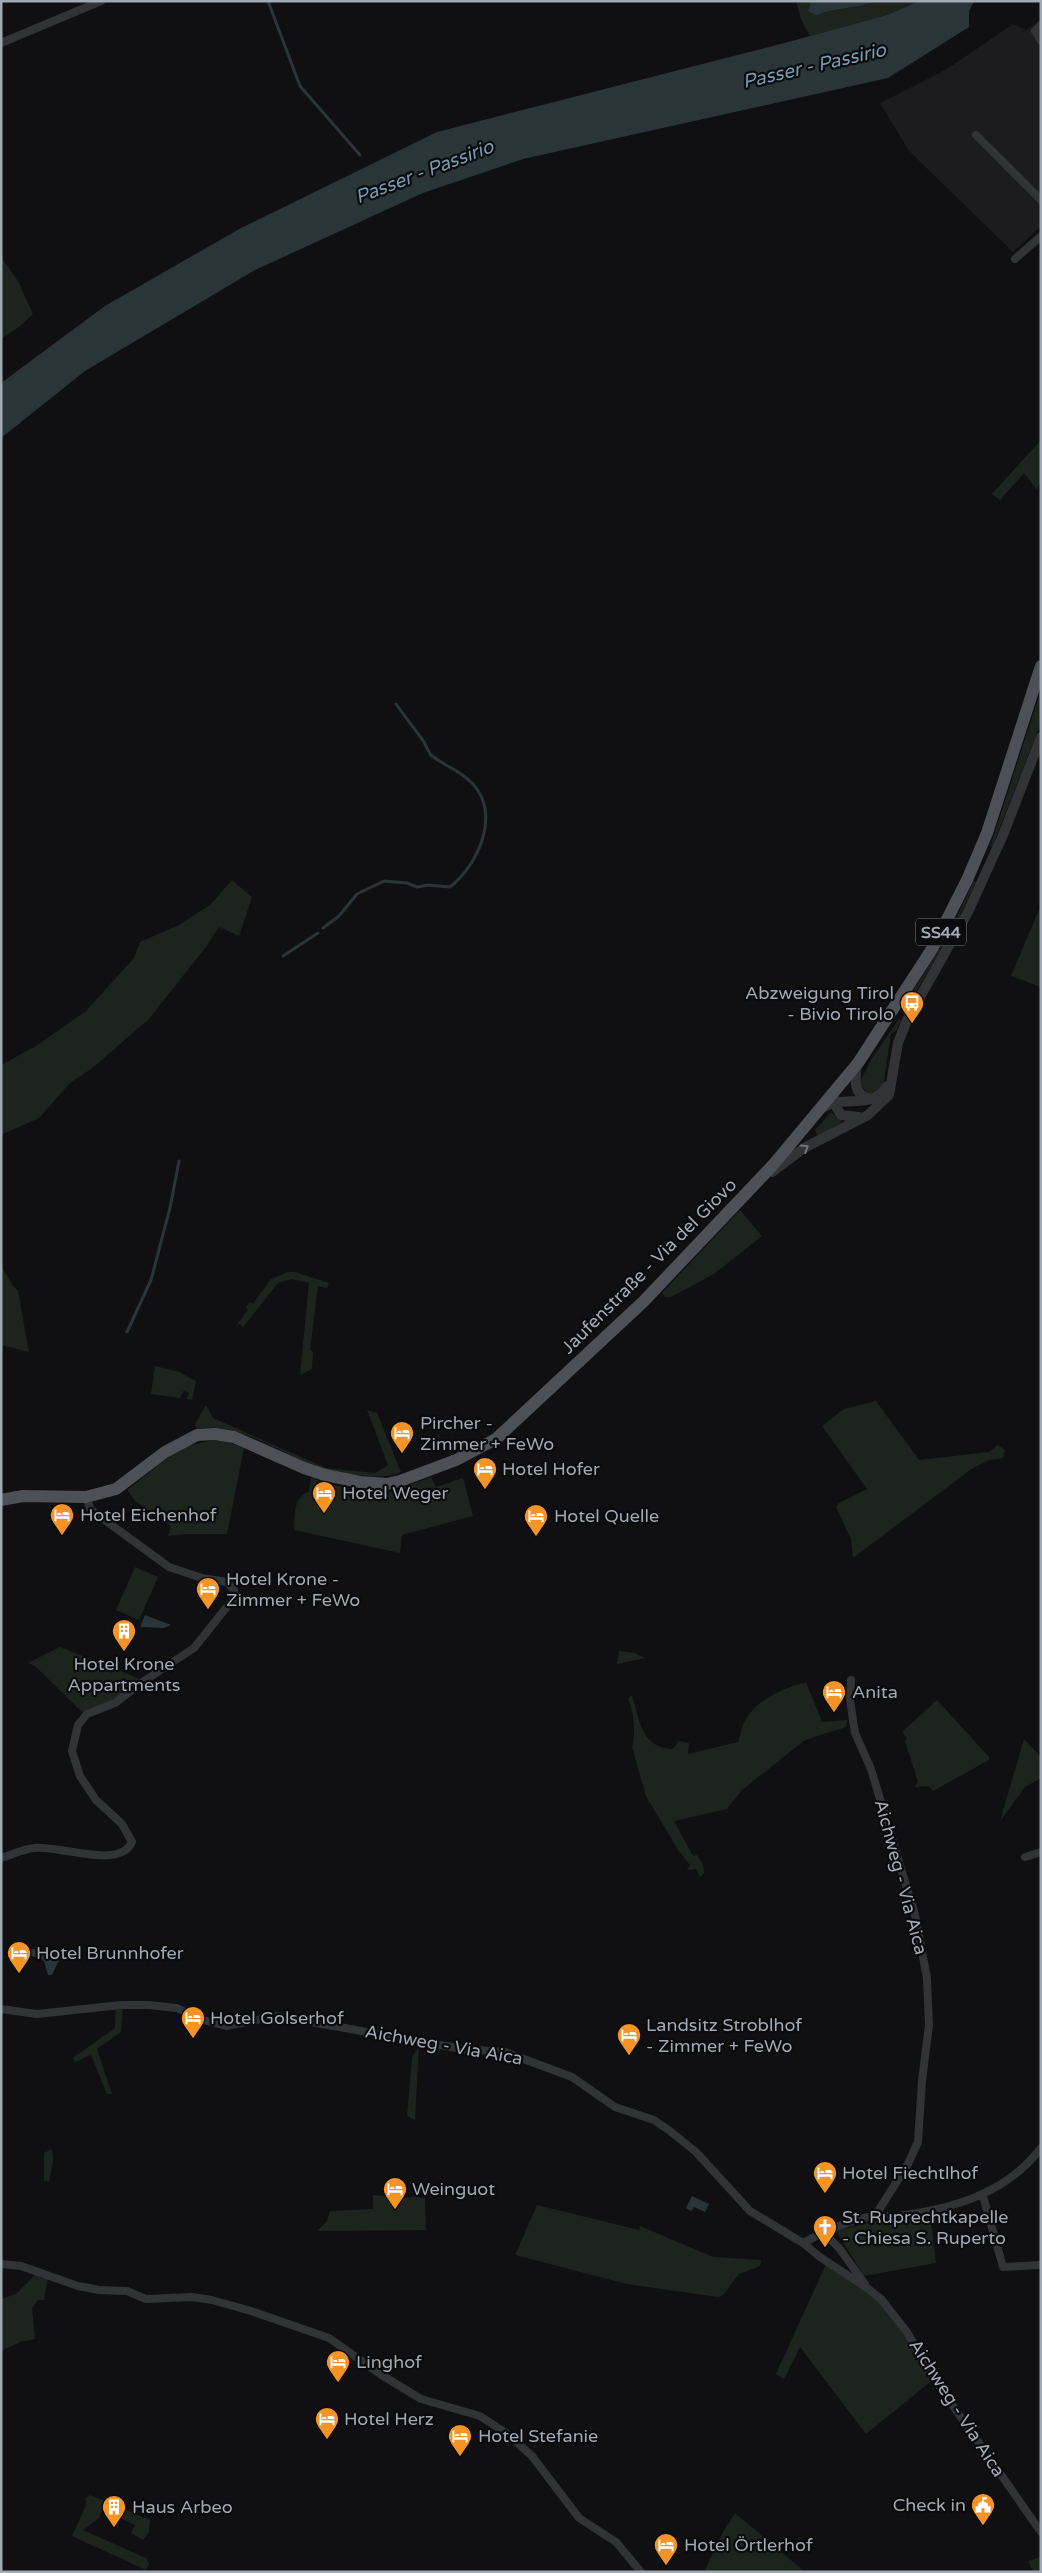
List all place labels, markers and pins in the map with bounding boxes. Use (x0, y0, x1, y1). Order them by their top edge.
place label: Abzweigung Tirol - Bivio Tirolo (745, 982, 894, 1025)
bus stop icon: Abzweigung Tirol - Bivio Tirolo (899, 990, 925, 1024)
place label: Pircher - Zimmer + FeWo (420, 1412, 554, 1455)
hotel icon: Pircher - Zimmer + FeWo (389, 1420, 415, 1454)
hotel icon: Hotel Hofer (472, 1456, 498, 1490)
place label: Hotel Hofer (502, 1458, 600, 1480)
hotel icon: Hotel Weger (311, 1480, 337, 1514)
place label: Hotel Weger (342, 1482, 448, 1504)
hotel icon: Hotel Eichenhof (49, 1502, 75, 1536)
hotel icon: Hotel Quelle (523, 1503, 549, 1537)
place label: Hotel Eichenhof (80, 1504, 217, 1526)
place label: Hotel Quelle (554, 1505, 659, 1527)
place label: Hotel Krone - Zimmer + FeWo (226, 1568, 360, 1611)
hotel icon: Hotel Krone - Zimmer + FeWo (195, 1576, 221, 1610)
building icon: Hotel Krone Appartments (111, 1618, 137, 1652)
place label: Hotel Krone Appartments (68, 1653, 180, 1696)
hotel icon: Anita (821, 1679, 847, 1713)
place label: Anita (852, 1681, 898, 1703)
hotel icon: Hotel Brunnhofer (6, 1940, 32, 1974)
place label: Hotel Brunnhofer (36, 1942, 184, 1964)
hotel icon: Hotel Golserhof (180, 2005, 206, 2039)
place label: Hotel Golserhof (210, 2007, 344, 2029)
place label: Landsitz Stroblhof - Zimmer + FeWo (646, 2014, 802, 2057)
hotel icon: Landsitz Stroblhof - Zimmer + FeWo (616, 2022, 642, 2056)
hotel icon: Hotel Fiechtlhof (812, 2160, 838, 2194)
place label: Hotel Fiechtlhof (842, 2162, 978, 2184)
hotel icon: Weinguot (382, 2176, 408, 2210)
place label: Weinguot (412, 2178, 495, 2200)
place label: St. Ruprechtkapelle - Chiesa S. Ruperto (842, 2206, 1009, 2249)
church icon: St. Ruprechtkapelle - Chiesa S. Ruperto (812, 2214, 838, 2248)
hotel icon: Linghof (325, 2349, 351, 2383)
place label: Linghof (356, 2351, 422, 2373)
hotel icon: Hotel Herz (314, 2406, 340, 2440)
place label: Hotel Herz (344, 2408, 434, 2430)
hotel icon: Hotel Stefanie (447, 2423, 473, 2457)
place label: Hotel Stefanie (478, 2425, 598, 2447)
public building icon: Check in (970, 2492, 996, 2526)
building icon: Haus Arbeo (101, 2494, 127, 2528)
place label: Check in (893, 2494, 966, 2516)
place label: Haus Arbeo (132, 2496, 233, 2518)
hotel icon: Hotel Örtlerhof (653, 2532, 679, 2566)
place label: Hotel Örtlerhof (684, 2534, 813, 2556)

